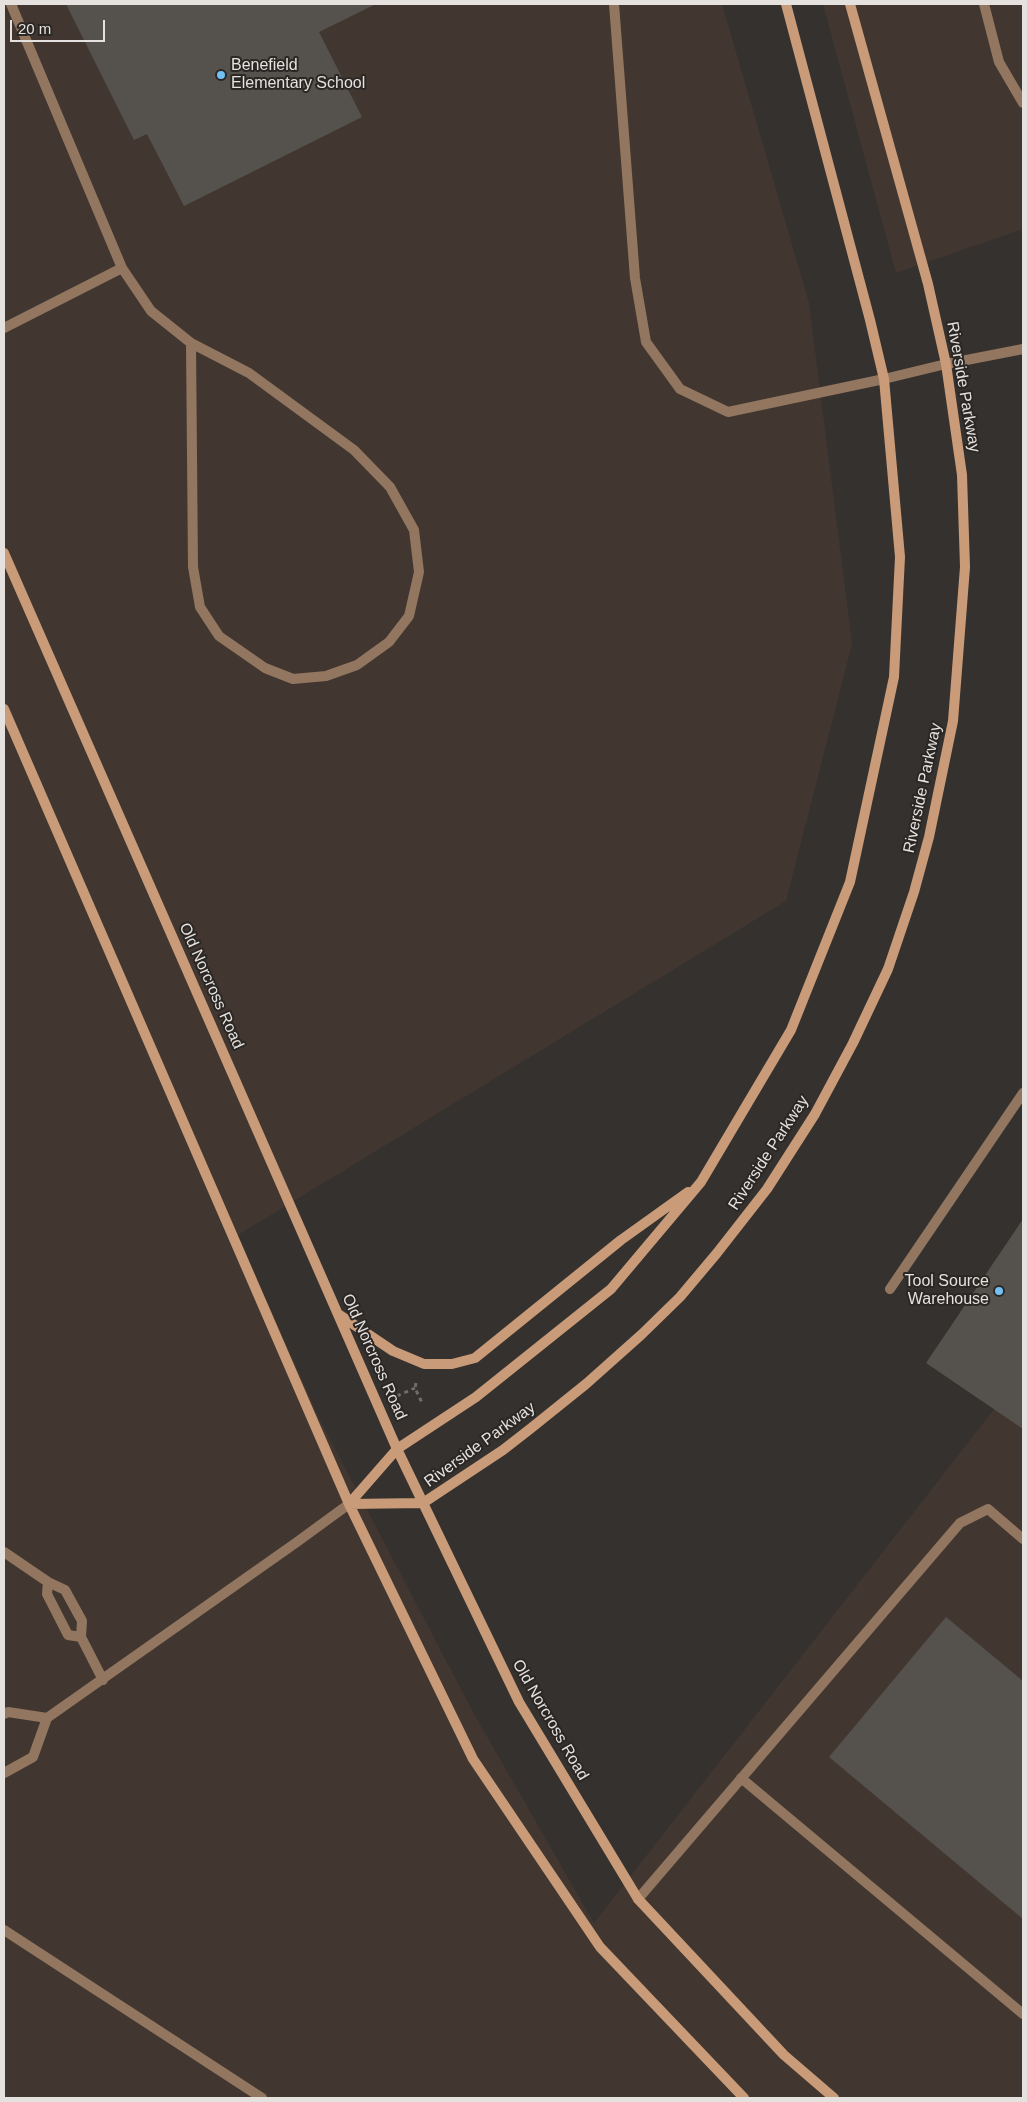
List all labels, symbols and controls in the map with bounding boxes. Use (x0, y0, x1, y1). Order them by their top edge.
scale bar (12, 10, 108, 42)
text: 20 m (18, 20, 51, 37)
place label: Benefield Elementary School (231, 56, 365, 94)
marker: Benefield Elementary School (215, 69, 227, 81)
street label: Riverside Parkway (942, 320, 984, 454)
street label: Riverside Parkway (900, 721, 946, 855)
street label: Old Norcross Road (175, 920, 247, 1052)
street label: Riverside Parkway (725, 1092, 813, 1214)
place label: Tool Source Warehouse (905, 1272, 989, 1310)
marker: Tool Source Warehouse (993, 1285, 1005, 1297)
street label: Old Norcross Road (338, 1291, 410, 1423)
street label: Riverside Parkway (421, 1398, 539, 1492)
street label: Old Norcross Road (508, 1656, 592, 1784)

